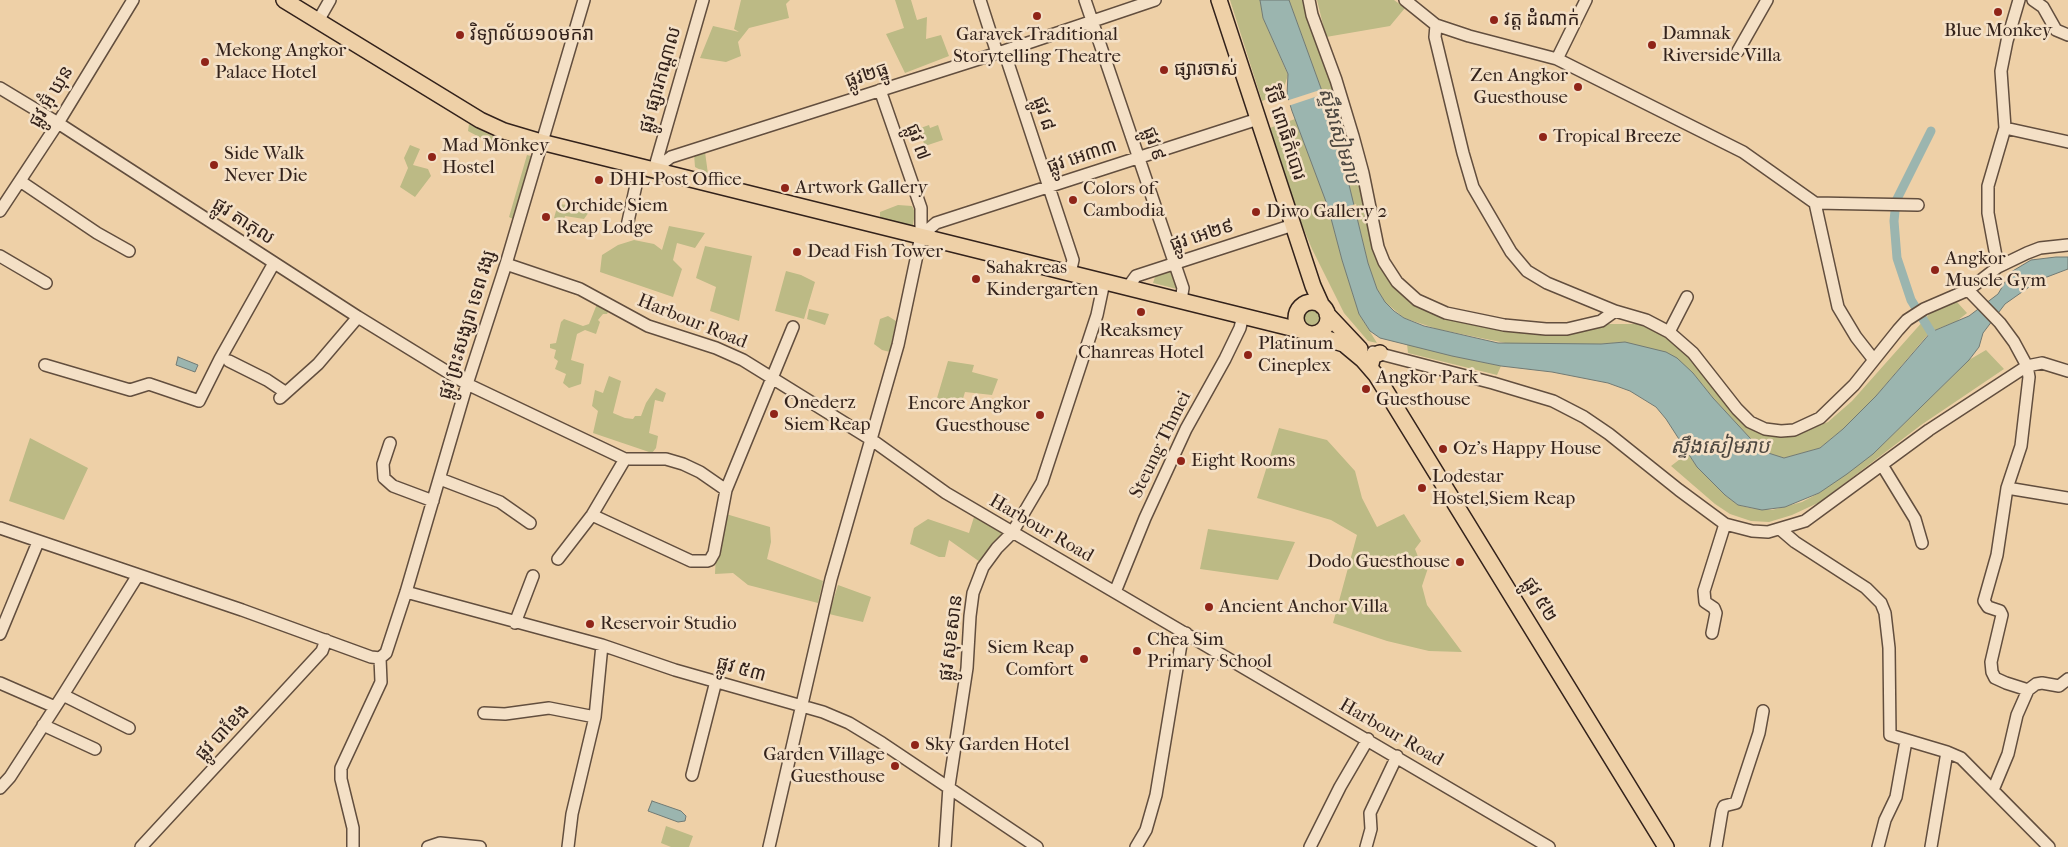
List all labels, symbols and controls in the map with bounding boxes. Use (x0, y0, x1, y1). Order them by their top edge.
marker: Blue Monkey (1992, 6, 2004, 18)
place label: វត្ត ដំំណាក់ (1504, 9, 1580, 31)
marker: Garavek Traditional Storytelling Theatre (1031, 10, 1043, 22)
marker: វត្ត ដំំណាក់ (1488, 14, 1500, 26)
place label: Blue Monkey (1944, 20, 2052, 42)
place label: Damnak Riverside Villa (1662, 23, 1781, 67)
place label: វិទ្យាល័យ១០មករា (470, 24, 594, 46)
street label: ផ្លូវ ផ្សារកណ្តាល (635, 24, 687, 136)
place label: Garavek Traditional Storytelling Theatre (953, 24, 1121, 68)
marker: វិទ្យាល័យ១០មករា (454, 29, 466, 41)
marker: Damnak Riverside Villa (1646, 39, 1658, 51)
place label: Mekong Angkor Palace Hotel (215, 40, 346, 84)
marker: Mekong Angkor Palace Hotel (199, 56, 211, 68)
street label: ផ្លូវ២ធ្នូ (842, 58, 892, 94)
place label: ផ្សារចាស់ (1174, 59, 1238, 81)
street label: ផ្លូវ អ៊ុំ ឃុន (25, 62, 79, 132)
marker: ផ្សារចាស់ (1158, 64, 1170, 76)
place label: Zen Angkor Guesthouse (1470, 65, 1568, 109)
marker: Zen Angkor Guesthouse (1572, 81, 1584, 93)
street label: វិថី ពោធិកំបោរ (1258, 83, 1310, 183)
water label: ស្ទឹងសៀមរាប (1312, 85, 1364, 187)
street label: ផ្លូវ ៨ (1027, 94, 1059, 134)
street label: ផ្លូវ ៧ (900, 121, 934, 163)
street label: ផ្លូវ ៩ (1137, 124, 1169, 164)
place label: Tropical Breeze (1553, 126, 1681, 148)
marker: Tropical Breeze (1537, 131, 1549, 143)
place label: Mad Monkey Hostel (442, 135, 549, 179)
street label: ផ្លូវ អេ៣៣ (1044, 135, 1120, 179)
place label: Side Walk Never Die (224, 143, 307, 187)
marker: Mad Monkey Hostel (426, 151, 438, 163)
marker: Side Walk Never Die (208, 159, 220, 171)
place label: DHL Post Office (609, 169, 742, 191)
marker: DHL Post Office (593, 174, 605, 186)
place label: Artwork Gallery (795, 177, 928, 199)
place label: Colors of Cambodia (1083, 178, 1165, 222)
marker: Artwork Gallery (779, 182, 791, 194)
street label: ផ្លូវ តាភុល (208, 193, 278, 251)
marker: Colors of Cambodia (1067, 194, 1079, 206)
place label: Orchide Siem Reap Lodge (556, 195, 668, 239)
place label: Diwo Gallery 2 (1266, 201, 1387, 223)
marker: Diwo Gallery 2 (1250, 206, 1262, 218)
marker: Orchide Siem Reap Lodge (540, 211, 552, 223)
street label: ផ្លូវ អេ២៩ (1167, 215, 1237, 257)
place label: Dead Fish Tower (807, 241, 943, 263)
marker: Dead Fish Tower (791, 246, 803, 258)
street label: ផ្លូវ ព្រះសង្ឃរា ទេព វង្ស (434, 247, 502, 403)
place label: Angkor Muscle Gym (1945, 248, 2046, 292)
place label: Sahakreas Kindergarten (986, 257, 1098, 301)
marker: Angkor Muscle Gym (1929, 264, 1941, 276)
marker: Sahakreas Kindergarten (970, 273, 982, 285)
street label: Harbour Road (634, 290, 750, 354)
marker: Reaksmey Chanreas Hotel (1135, 306, 1147, 318)
place label: Reaksmey Chanreas Hotel (1078, 320, 1204, 364)
place label: Platinum Cineplex (1258, 333, 1333, 377)
marker: Platinum Cineplex (1242, 349, 1254, 361)
place label: Angkor Park Guesthouse (1376, 367, 1478, 411)
marker: Angkor Park Guesthouse (1360, 383, 1372, 395)
street label: Steung Thmei (1125, 388, 1197, 502)
place label: Onederz Siem Reap (784, 392, 871, 436)
place label: Encore Angkor Guesthouse (908, 393, 1030, 437)
marker: Onederz Siem Reap (768, 408, 780, 420)
marker: Encore Angkor Guesthouse (1034, 409, 1046, 421)
water label: ស្ទឹងសៀមរាប (1670, 436, 1770, 460)
place label: Oz's Happy House (1453, 438, 1601, 460)
marker: Oz's Happy House (1437, 443, 1449, 455)
place label: Eight Rooms (1191, 450, 1295, 472)
marker: Eight Rooms (1175, 455, 1187, 467)
place label: Lodestar Hostel,Siem Reap (1432, 466, 1575, 510)
marker: Lodestar Hostel,Siem Reap (1416, 482, 1428, 494)
street label: Harbour Road (985, 490, 1097, 568)
place label: Dodo Guesthouse (1307, 551, 1450, 573)
marker: Dodo Guesthouse (1454, 556, 1466, 568)
street label: ផ្លូវ ៥២ (1516, 573, 1562, 627)
street label: ផ្លូវ សុខសាន (935, 593, 969, 683)
place label: Ancient Anchor Villa (1219, 596, 1388, 618)
marker: Ancient Anchor Villa (1203, 601, 1215, 613)
place label: Reservoir Studio (600, 613, 737, 635)
marker: Reservoir Studio (584, 618, 596, 630)
place label: Chea Sim Primary School (1147, 629, 1272, 673)
place label: Siem Reap Comfort (987, 637, 1074, 681)
marker: Chea Sim Primary School (1131, 645, 1143, 657)
street label: ផ្លូវ ៥៣ (714, 652, 768, 688)
marker: Siem Reap Comfort (1078, 653, 1090, 665)
street label: Harbour Road (1335, 694, 1447, 772)
street label: ផ្លូវ បាខែង (191, 700, 255, 766)
place label: Sky Garden Hotel (925, 734, 1069, 756)
marker: Sky Garden Hotel (909, 739, 921, 751)
place label: Garden Village Guesthouse (763, 744, 885, 788)
marker: Garden Village Guesthouse (889, 760, 901, 772)

